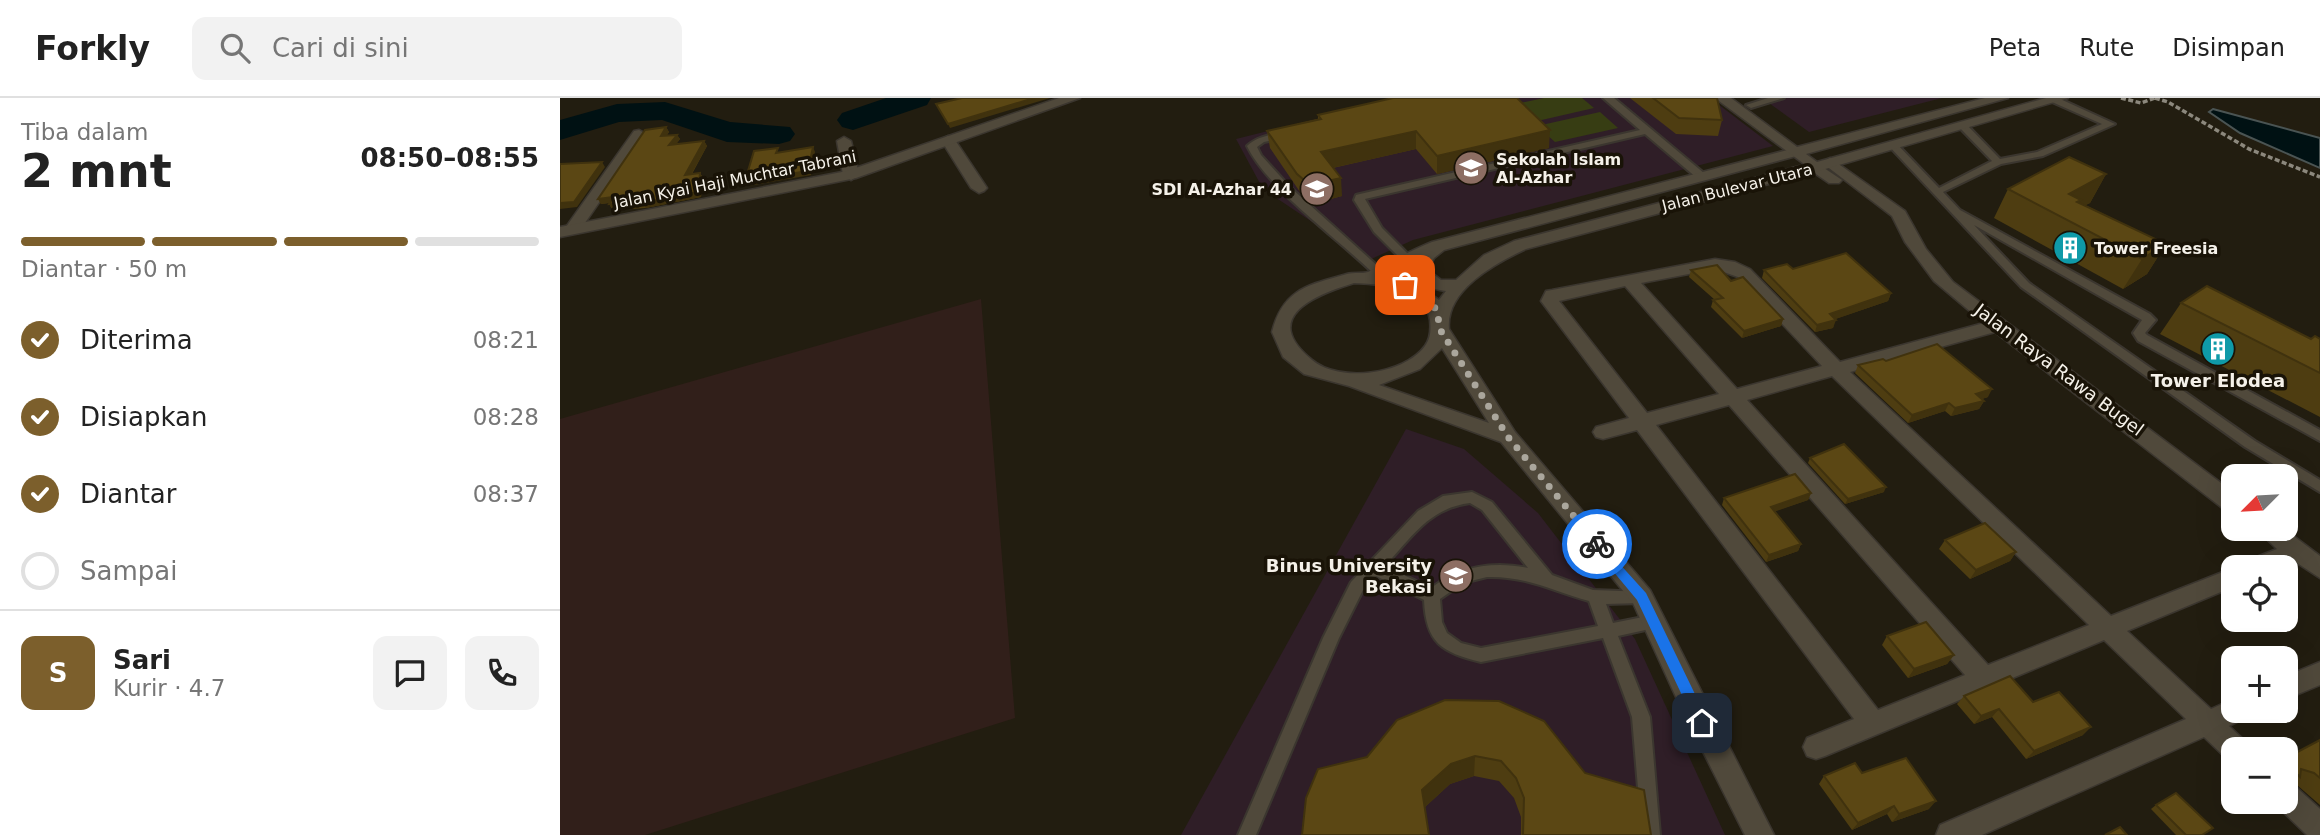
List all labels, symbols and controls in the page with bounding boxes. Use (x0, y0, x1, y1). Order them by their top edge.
search box (192, 17, 682, 80)
text: Forkly (35, 29, 150, 68)
icon: search (216, 29, 254, 67)
text: Cari di sini (272, 33, 409, 63)
text: Peta (1989, 34, 2041, 62)
text: Rute (2079, 34, 2134, 62)
text: Disimpan (2172, 34, 2285, 62)
text: Tiba dalam (21, 119, 148, 145)
text: 08:50–08:55 (360, 143, 539, 173)
text: 2 mnt (21, 144, 172, 198)
street label: Jalan Kyai Haji Muchtar Tabrani (611, 147, 858, 213)
school or university icon: Sekolah Islam Al-Azhar (1452, 149, 1490, 187)
place label: Sekolah Islam Al-Azhar (1496, 150, 1621, 187)
street label: Jalan Bulevar Utara (1659, 160, 1814, 216)
school or university icon: SDI Al-Azhar 44 (1298, 170, 1336, 208)
place label: SDI Al-Azhar 44 (1152, 180, 1292, 199)
building icon: Tower Freesia (2051, 229, 2089, 267)
place label: Tower Freesia (2094, 239, 2218, 258)
pin (1375, 255, 1435, 315)
text: Diantar · 50 m (21, 256, 187, 282)
icon: bag (1386, 266, 1424, 304)
street label: Jalan Raya Rawa Bugel (1970, 299, 2148, 440)
icon: check (21, 321, 59, 359)
text: Diterima (80, 325, 193, 355)
text: 08:21 (473, 327, 539, 353)
building icon: Tower Elodea (2199, 330, 2237, 368)
place label: Tower Elodea (2151, 370, 2285, 391)
icon: check (21, 398, 59, 436)
text: Disiapkan (80, 402, 207, 432)
text: 08:28 (473, 404, 539, 430)
north arrow (2221, 464, 2298, 541)
map controls (2221, 464, 2298, 814)
icon: check (21, 475, 59, 513)
text: Diantar (80, 479, 176, 509)
text: 08:37 (473, 481, 539, 507)
courier (1562, 509, 1632, 579)
icon: bike (1578, 525, 1616, 563)
place label: Binus University Bekasi (1266, 555, 1432, 597)
button: locate (2221, 555, 2298, 632)
text: Sampai (80, 556, 177, 586)
school or university icon: Binus University Bekasi (1437, 557, 1475, 595)
button: chat (373, 636, 447, 710)
button: phone (465, 636, 539, 710)
text: Sari (113, 645, 171, 675)
button: + (2221, 646, 2298, 723)
text: S (49, 658, 67, 688)
text: Kurir · 4.7 (113, 675, 225, 701)
pin (1672, 693, 1732, 753)
icon: home (1683, 704, 1721, 742)
button: − (2221, 737, 2298, 814)

